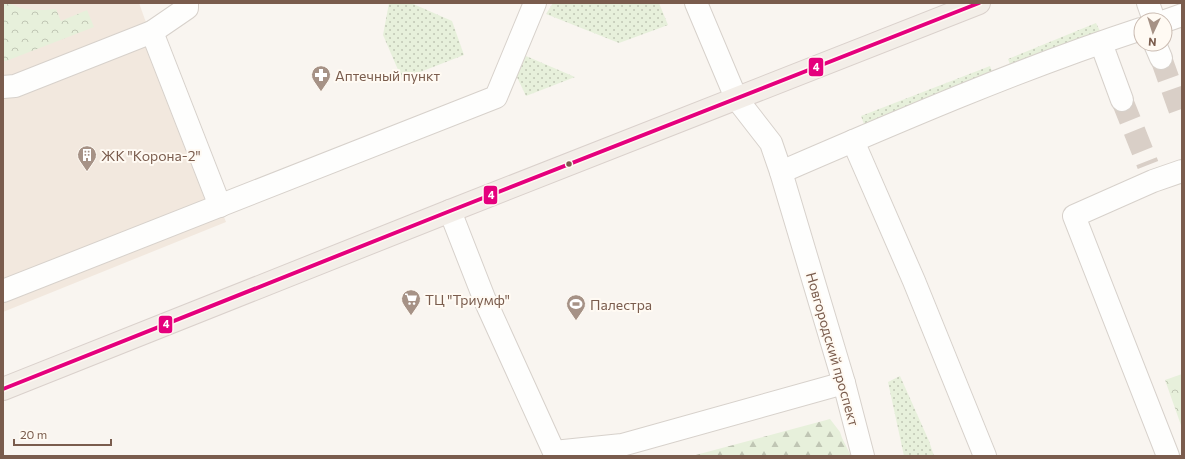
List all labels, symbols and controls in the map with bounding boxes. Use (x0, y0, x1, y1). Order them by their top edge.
north arrow (1133, 12, 1173, 52)
text: N (1148, 36, 1157, 49)
line badge: 4 (808, 57, 824, 77)
text: 4 (813, 60, 820, 73)
pharmacy icon: Аптечный пункт (310, 64, 332, 92)
place label: Аптечный пункт (335, 67, 440, 84)
building icon: ЖК "Корона-2" (76, 144, 98, 172)
place label: ЖК "Корона-2" (101, 147, 201, 164)
unlabelled marker (564, 159, 574, 169)
line badge: 4 (483, 185, 498, 205)
text: 4 (488, 188, 495, 201)
street label: Новгородский проспект (803, 270, 863, 428)
supermarket icon: ТЦ "Триумф" (400, 288, 422, 316)
place label: ТЦ "Триумф" (425, 291, 510, 308)
sports icon: Палестра (565, 293, 587, 321)
place label: Палестра (590, 296, 652, 313)
line badge: 4 (158, 315, 173, 334)
text: 4 (163, 317, 170, 330)
scale bar (14, 421, 111, 447)
text: 20 m (20, 427, 47, 441)

